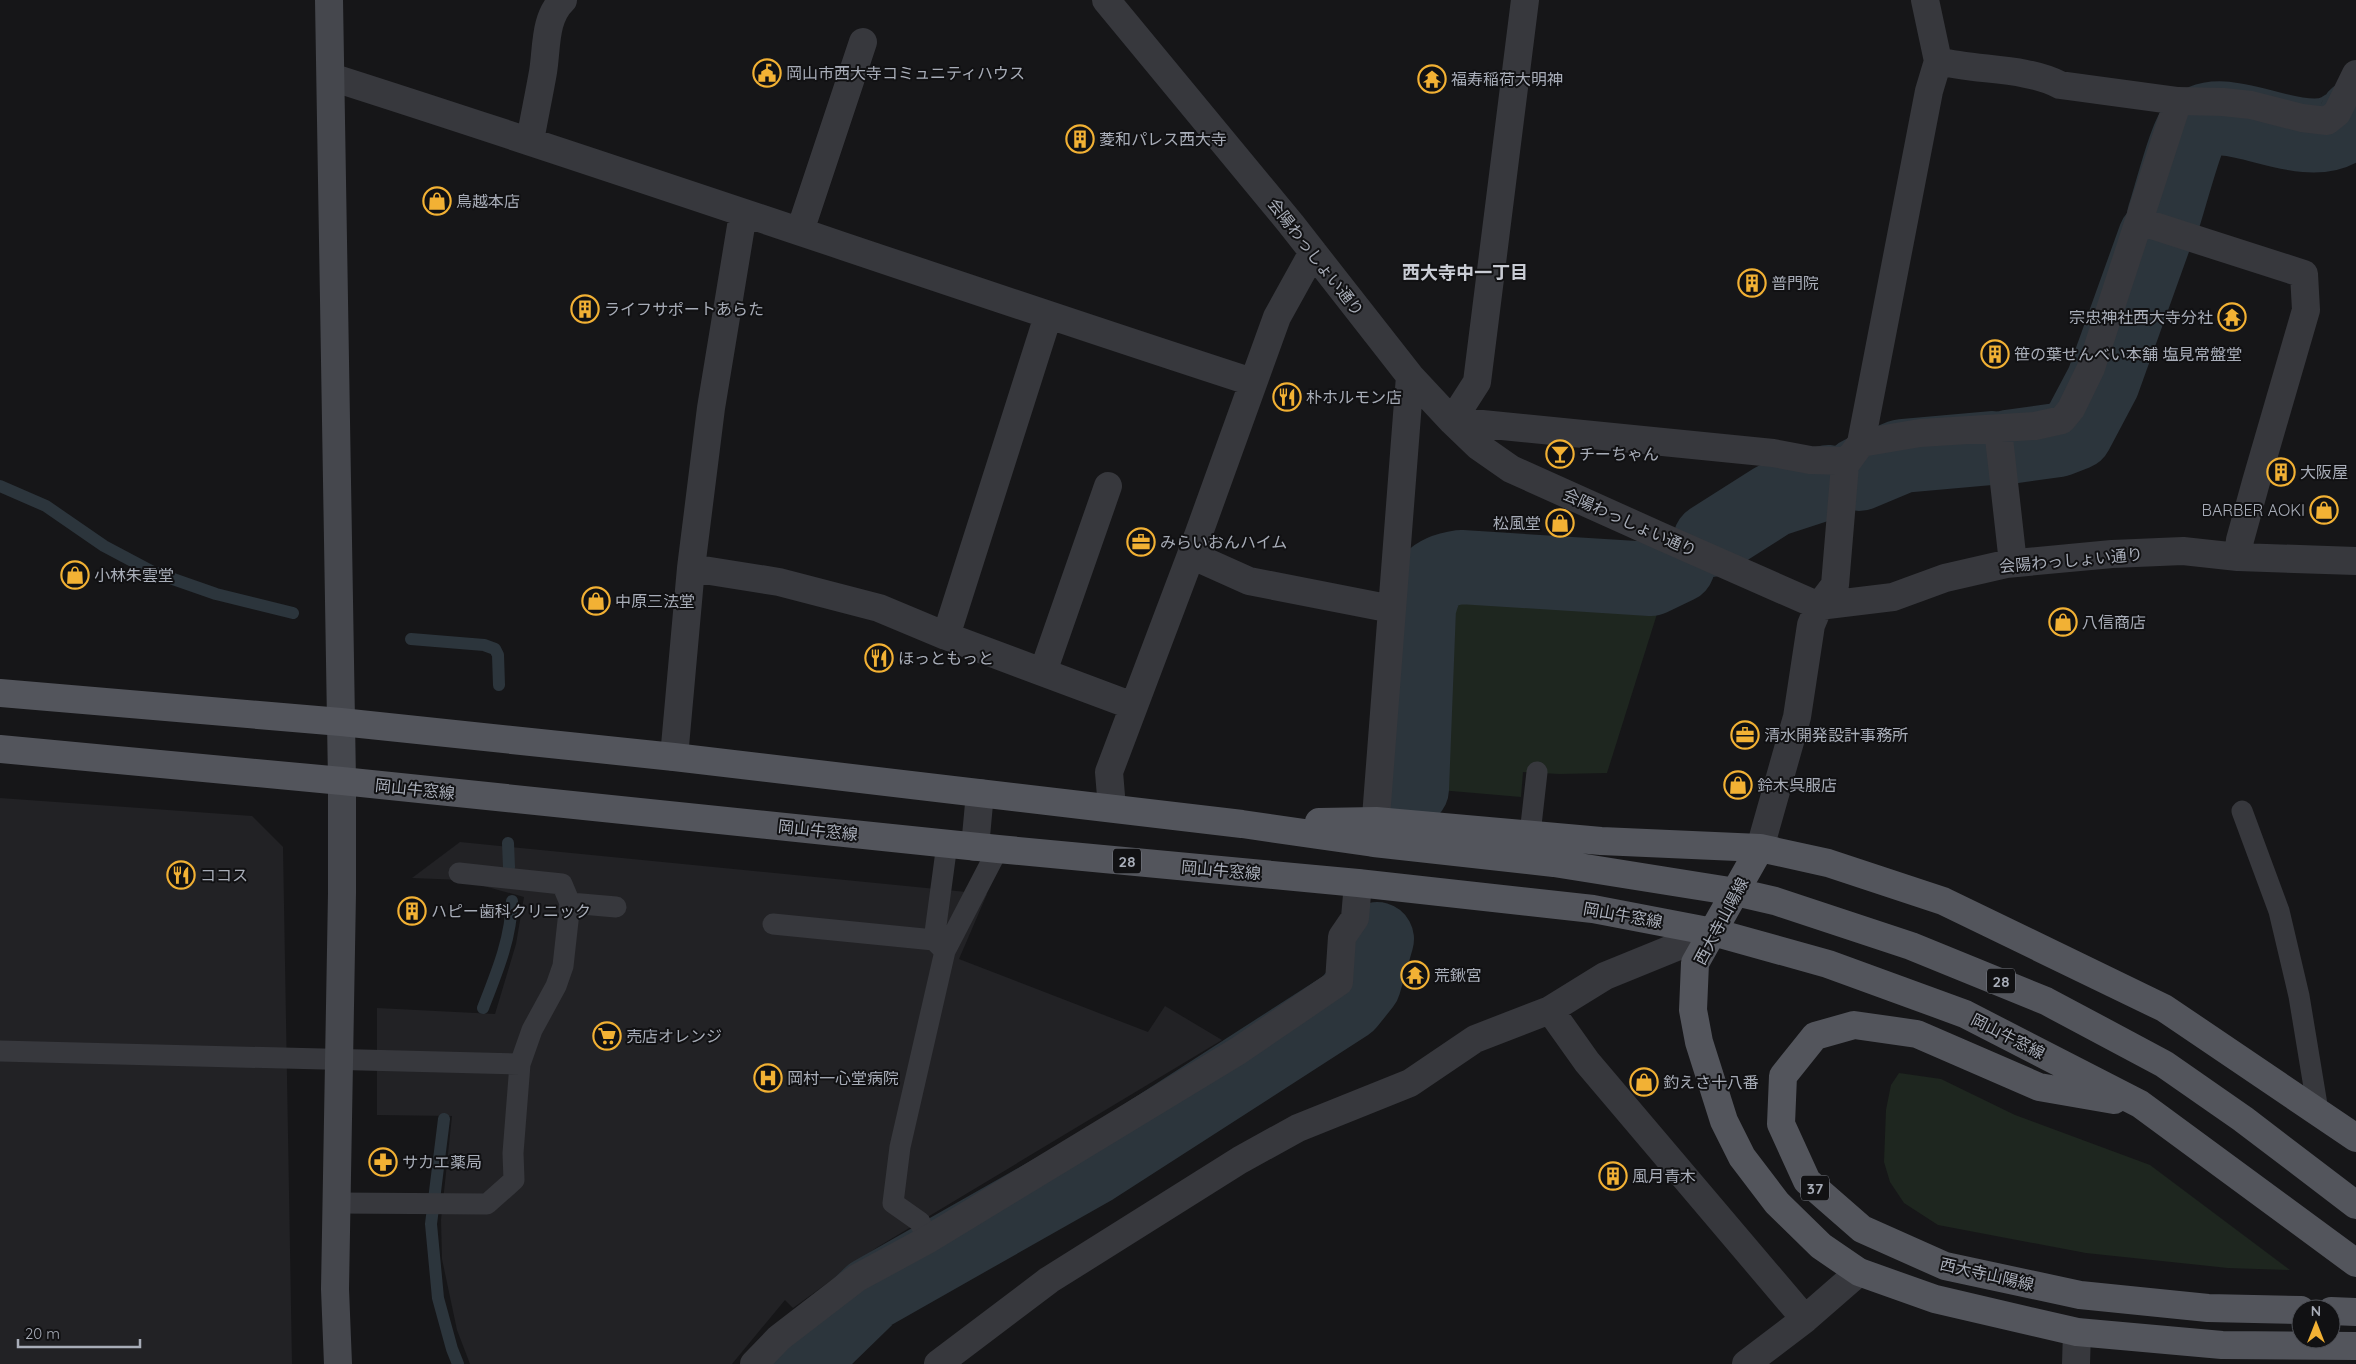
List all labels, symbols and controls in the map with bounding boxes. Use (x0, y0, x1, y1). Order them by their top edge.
public building icon: 岡山市西大寺コミュニティハウス (752, 58, 782, 88)
place label: 岡山市西大寺コミュニティハウス (786, 63, 1025, 83)
temple icon: 福寿稲荷大明神 (1417, 64, 1447, 94)
place label: 福寿稲荷大明神 (1451, 69, 1563, 89)
building icon: 菱和パレス西大寺 (1065, 124, 1095, 154)
place label: 菱和パレス西大寺 (1099, 129, 1227, 149)
shop icon: 鳥越本店 (422, 186, 452, 216)
place label: 鳥越本店 (456, 191, 520, 211)
street label: 会陽わっしょい通り (1264, 194, 1368, 320)
district label: 西大寺中一丁目 (1402, 261, 1528, 284)
building icon: 普門院 (1737, 268, 1767, 298)
place label: 普門院 (1771, 273, 1819, 293)
building icon: ライフサポートあらた (570, 294, 600, 324)
place label: ライフサポートあらた (604, 299, 764, 319)
temple icon: 宗忠神社西大寺分社 (2217, 302, 2247, 332)
place label: 宗忠神社西大寺分社 (2069, 307, 2213, 327)
building icon: 笹の葉せんべい本舗 塩見常盤堂 (1980, 339, 2010, 369)
place label: 笹の葉せんべい本舗 塩見常盤堂 (2014, 344, 2242, 364)
restaurant icon: 朴ホルモン店 (1272, 382, 1302, 412)
place label: 朴ホルモン店 (1306, 387, 1402, 407)
bar icon: チーちゃん (1545, 439, 1575, 469)
place label: チーちゃん (1579, 444, 1659, 464)
building icon: 大阪屋 (2266, 457, 2296, 487)
place label: 大阪屋 (2300, 462, 2348, 482)
street label: 会陽わっしょい通り (1560, 484, 1700, 560)
shop icon: BARBER AOKI (2309, 495, 2339, 525)
place label: BARBER AOKI (2202, 500, 2305, 520)
shop icon: 松風堂 (1545, 508, 1575, 538)
place label: 松風堂 (1493, 513, 1541, 533)
office icon: みらいおんハイム (1126, 527, 1156, 557)
place label: みらいおんハイム (1160, 532, 1287, 552)
street label: 会陽わっしょい通り (1998, 544, 2144, 576)
shop icon: 小林朱雲堂 (60, 560, 90, 590)
place label: 小林朱雲堂 (94, 565, 174, 585)
shop icon: 中原三法堂 (581, 586, 611, 616)
place label: 中原三法堂 (615, 591, 695, 611)
shop icon: 八信商店 (2048, 607, 2078, 637)
place label: 八信商店 (2082, 612, 2146, 632)
restaurant icon: ほっともっと (864, 643, 894, 673)
place label: ほっともっと (898, 648, 994, 668)
office icon: 清水開発設計事務所 (1730, 720, 1760, 750)
place label: 清水開発設計事務所 (1764, 725, 1908, 745)
shop icon: 鈴木呉服店 (1723, 770, 1753, 800)
street label: 岡山牛窓線 (374, 775, 456, 803)
place label: 鈴木呉服店 (1757, 775, 1837, 795)
street label: 岡山牛窓線 (777, 816, 859, 844)
road number: 28 (1113, 848, 1141, 874)
street label: 岡山牛窓線 (1180, 857, 1262, 883)
restaurant icon: ココス (166, 860, 196, 890)
place label: ココス (200, 865, 248, 885)
street label: 西大寺山陽線 (1690, 874, 1752, 968)
building icon: ハピー歯科クリニック (397, 896, 427, 926)
street label: 岡山牛窓線 (1582, 898, 1664, 932)
place label: ハピー歯科クリニック (431, 901, 591, 921)
temple icon: 荒鍬宮 (1400, 960, 1430, 990)
place label: 荒鍬宮 (1434, 965, 1482, 985)
road number: 28 (1987, 968, 2015, 994)
street label: 岡山牛窓線 (1968, 1009, 2048, 1063)
supermarket icon: 売店オレンジ (592, 1021, 622, 1051)
place label: 売店オレンジ (626, 1026, 722, 1046)
hospital icon: 岡村一心堂病院 (753, 1063, 783, 1093)
shop icon: 釣えさ十八番 (1629, 1067, 1659, 1097)
place label: 岡村一心堂病院 (787, 1068, 899, 1088)
place label: 釣えさ十八番 (1663, 1072, 1759, 1092)
pharmacy icon: サカエ薬局 (368, 1147, 398, 1177)
place label: サカエ薬局 (402, 1152, 482, 1172)
building icon: 風月青木 (1598, 1161, 1628, 1191)
place label: 風月青木 (1632, 1166, 1696, 1186)
road number: 37 (1801, 1176, 1829, 1200)
street label: 西大寺山陽線 (1938, 1253, 2036, 1295)
north arrow (2291, 1299, 2341, 1349)
text: N (2311, 1302, 2321, 1320)
scale bar (18, 1316, 140, 1348)
text: 20 m (25, 1324, 60, 1343)

